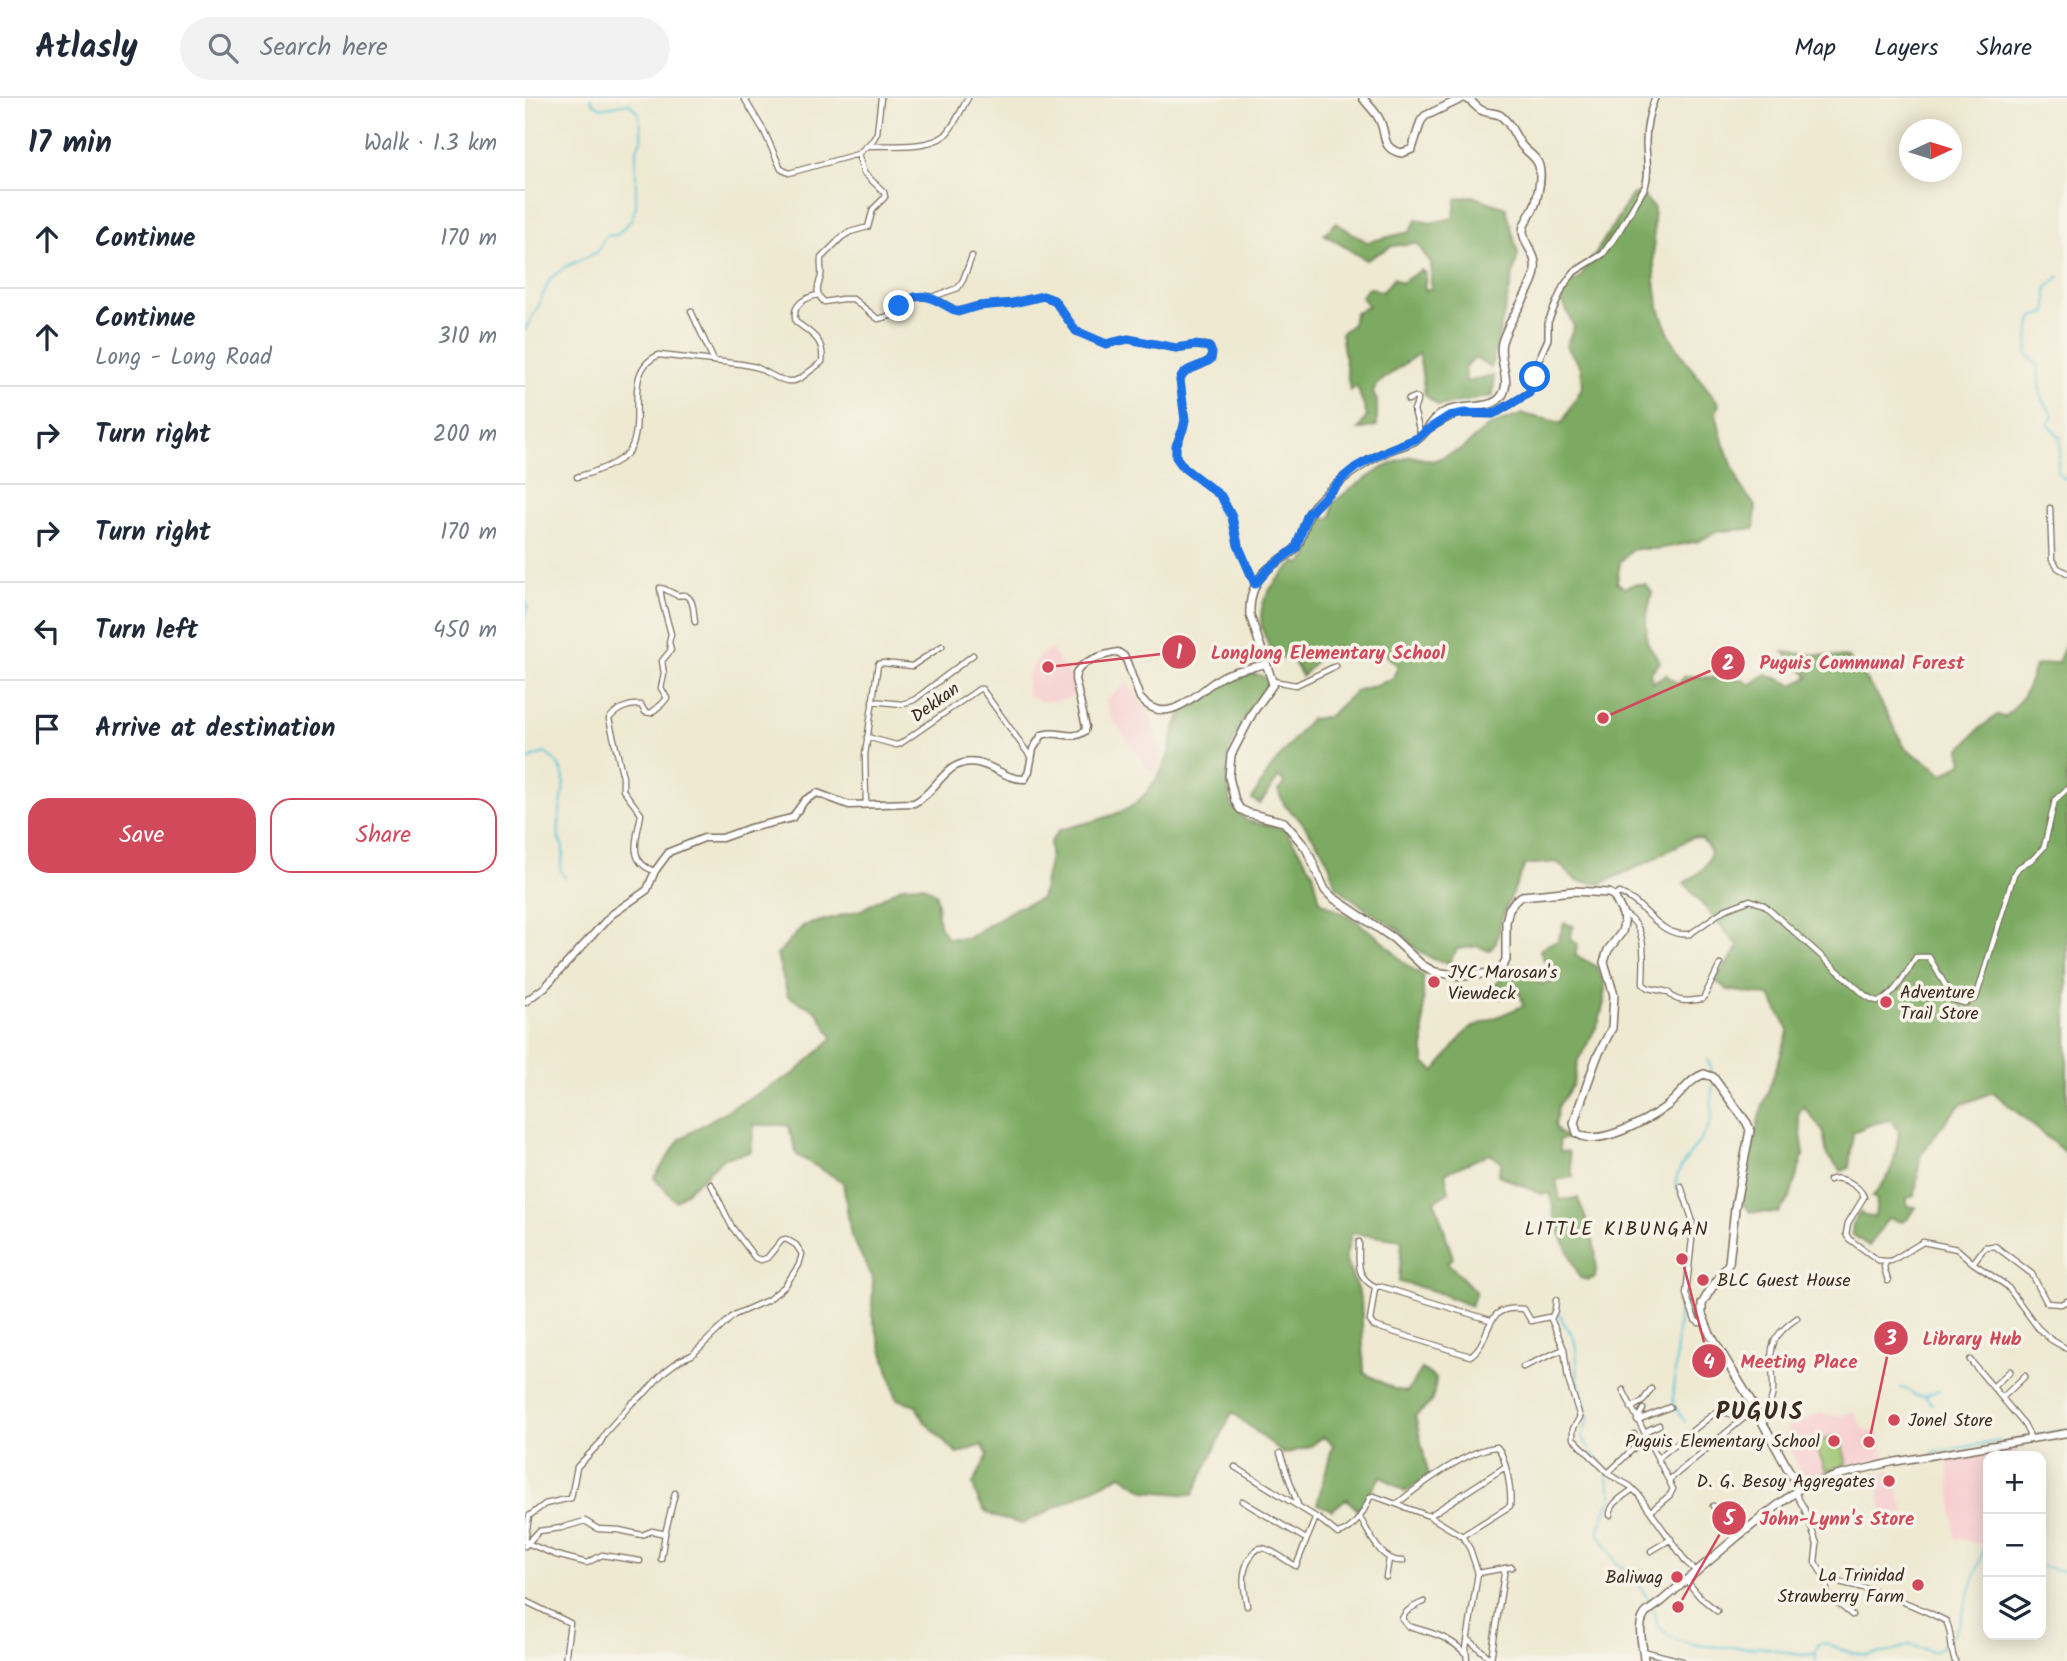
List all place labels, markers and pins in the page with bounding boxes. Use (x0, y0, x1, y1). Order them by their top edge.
callout: Longlong Elementary School (1161, 632, 1459, 672)
callout: Puguis Communal Forest (1711, 643, 1979, 683)
place label: JYC Marosan's Viewdeck (1448, 959, 1558, 1009)
marker: JYC Marosan's Viewdeck (1426, 974, 1442, 990)
place label: Adventure Trail Store (1900, 979, 1979, 1029)
marker: Adventure Trail Store (1878, 994, 1894, 1010)
place label: BLC Guest House (1717, 1267, 1851, 1296)
marker: BLC Guest House (1695, 1272, 1711, 1288)
callout: Library Hub (1874, 1318, 2036, 1358)
callout: Meeting Place (1692, 1341, 1872, 1381)
place label: Jonel Store (1908, 1407, 1993, 1436)
marker: Jonel Store (1886, 1412, 1902, 1428)
place label: Puguis Elementary School (1625, 1428, 1821, 1457)
marker: Puguis Elementary School (1826, 1433, 1842, 1449)
place label: D. G. Besoy Aggregates (1697, 1468, 1875, 1497)
marker: D. G. Besoy Aggregates (1881, 1473, 1897, 1489)
callout: John-Lynn's Store (1711, 1498, 1929, 1538)
place label: La Trinidad Strawberry Farm (1778, 1562, 1905, 1612)
place label: Baliwag (1605, 1564, 1663, 1593)
marker: Baliwag (1669, 1569, 1685, 1585)
marker: La Trinidad Strawberry Farm (1910, 1577, 1926, 1593)

